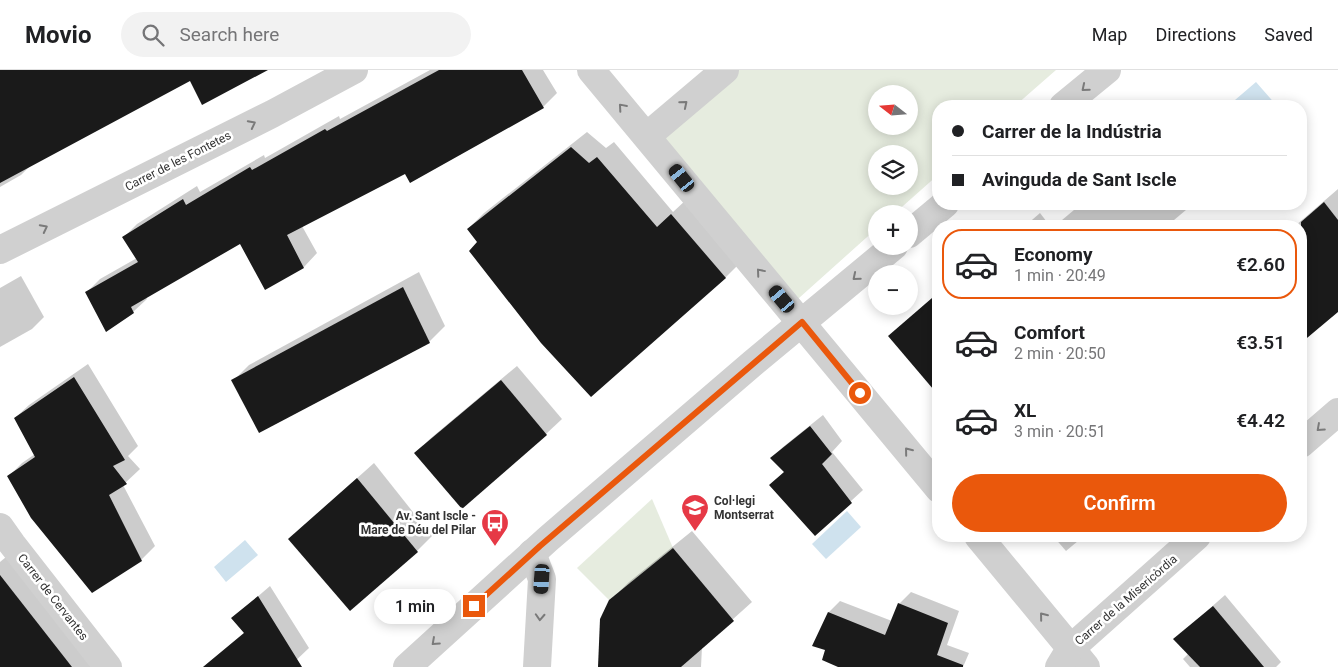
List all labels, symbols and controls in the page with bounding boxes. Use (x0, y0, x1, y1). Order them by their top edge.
search box (121, 12, 471, 57)
text: Movio (25, 21, 91, 49)
icon: search (139, 21, 167, 49)
text: Search here (179, 23, 279, 46)
text: Map (1092, 24, 1127, 45)
text: Directions (1155, 24, 1236, 45)
text: Saved (1264, 24, 1313, 45)
one-way arrow (1082, 83, 1091, 92)
north arrow (868, 85, 918, 135)
map controls (868, 85, 918, 315)
one-way arrow (679, 101, 688, 110)
one-way arrow (619, 103, 628, 112)
one-way arrow (246, 120, 255, 130)
text: Carrer de la Indústria (982, 120, 1162, 143)
street label: Carrer de les Fontetes (123, 128, 233, 194)
button: layers (868, 145, 918, 195)
car (666, 162, 697, 194)
text: Avinguda de Sant Iscle (982, 168, 1177, 191)
button: + (868, 205, 918, 255)
one-way arrow (38, 225, 47, 235)
icon: car (954, 242, 999, 287)
text: Economy (1014, 243, 1093, 266)
text: €2.60 (1236, 253, 1285, 276)
button: − (868, 265, 918, 315)
text: 1 min · 20:49 (1014, 266, 1106, 285)
one-way arrow (757, 269, 765, 278)
one-way arrow (853, 272, 862, 281)
car (766, 283, 797, 315)
icon: car (954, 320, 999, 365)
text: Comfort (1014, 321, 1085, 344)
text: €3.51 (1236, 331, 1285, 354)
text: 2 min · 20:50 (1014, 344, 1106, 363)
route start (849, 382, 871, 404)
icon: car (954, 398, 999, 443)
text: XL (1014, 399, 1036, 422)
text: €4.42 (1236, 409, 1285, 432)
text: 3 min · 20:51 (1014, 422, 1106, 441)
one-way arrow (1316, 422, 1325, 431)
one-way arrow (904, 448, 913, 457)
button: Confirm (952, 474, 1287, 532)
school or university icon: Col·legi Montserrat (680, 493, 710, 532)
place label: Col·legi Montserrat (714, 494, 774, 522)
bus stop icon: Av. Sant Iscle - Mare de Déu del Pilar (480, 508, 510, 547)
place label: Av. Sant Iscle - Mare de Déu del Pilar (361, 509, 477, 537)
street label: Carrer de Cervantes (15, 551, 91, 643)
street label: Carrer de la Misericòrdia (1072, 552, 1180, 648)
car (533, 564, 550, 594)
callout: 1 min (374, 588, 456, 624)
route end (463, 595, 485, 617)
text: 1 min (395, 597, 435, 616)
one-way arrow (534, 613, 545, 621)
one-way arrow (1041, 613, 1049, 622)
one-way arrow (431, 636, 440, 645)

